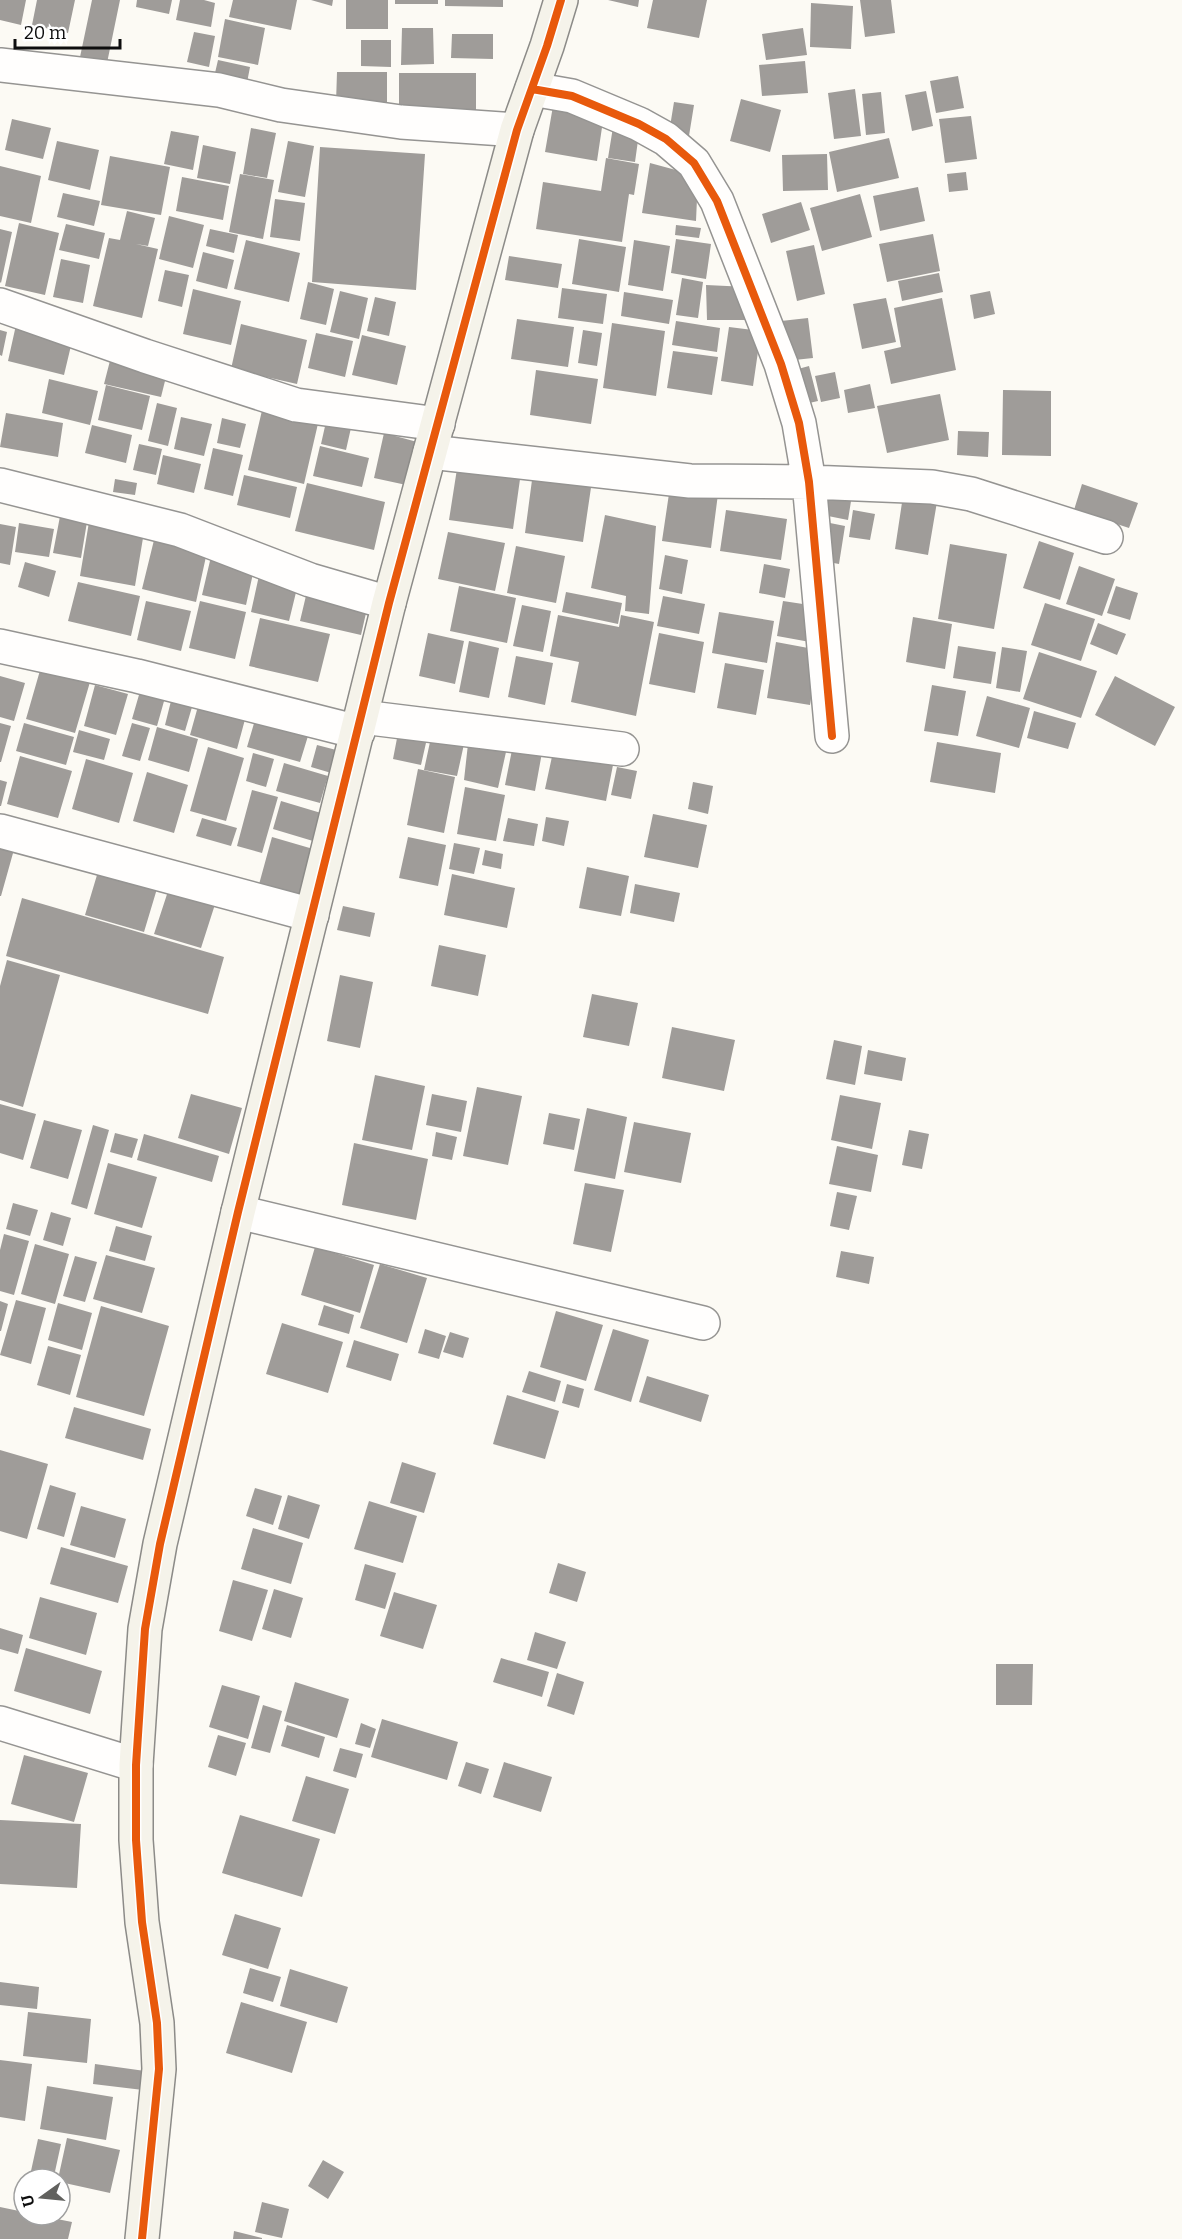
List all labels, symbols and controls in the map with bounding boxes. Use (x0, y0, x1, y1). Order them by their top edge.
scale bar (15, 12, 120, 50)
text: 20 m (24, 22, 66, 44)
north arrow (12, 2167, 72, 2227)
text: U (17, 2192, 39, 2209)

